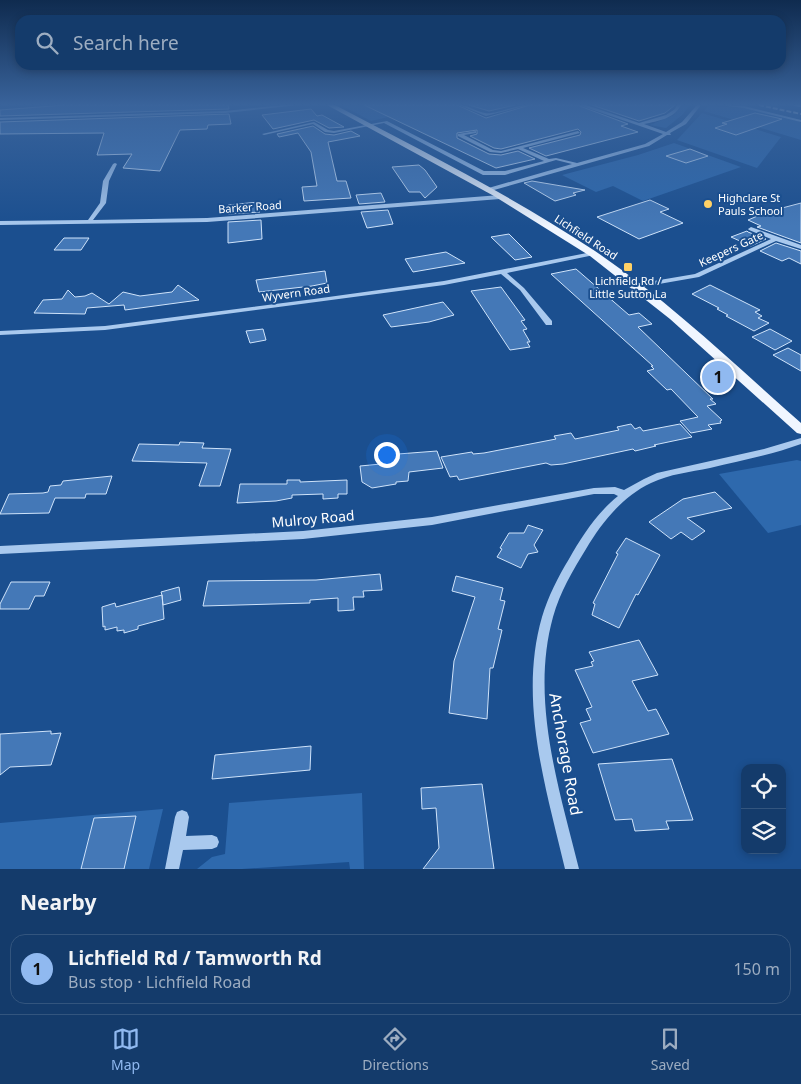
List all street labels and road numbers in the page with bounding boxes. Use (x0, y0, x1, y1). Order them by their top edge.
street label: Barker Road (218, 197, 282, 216)
street label: Lichfield Road (552, 211, 621, 263)
street label: Keepers Gate (696, 227, 765, 270)
street label: Wyvern Road (261, 280, 331, 305)
street label: Mulroy Road (271, 505, 355, 532)
street label: Anchorage Road (544, 691, 588, 817)

